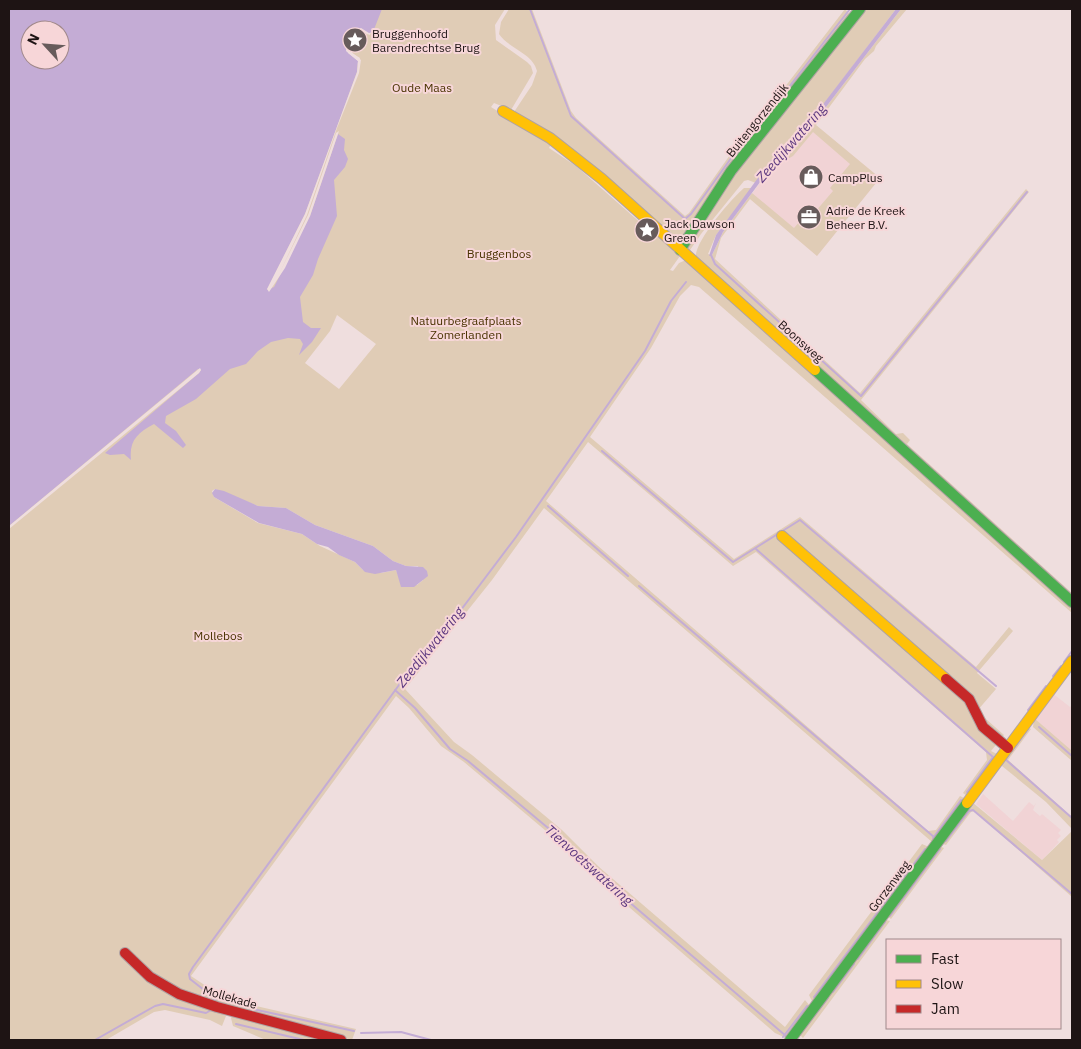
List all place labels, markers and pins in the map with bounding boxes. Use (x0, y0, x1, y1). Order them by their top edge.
place label: Bruggenhoofd Barendrechtse Brug (372, 26, 480, 55)
place icon: Bruggenhoofd Barendrechtse Brug (342, 27, 368, 53)
shop icon: CampPlus (798, 164, 824, 190)
place label: CampPlus (828, 170, 883, 185)
place label: Adrie de Kreek Beheer B.V. (826, 203, 906, 232)
office icon: Adrie de Kreek Beheer B.V. (796, 204, 822, 230)
place label: Jack Dawson Green (664, 216, 735, 245)
place icon: Jack Dawson Green (634, 217, 660, 243)

